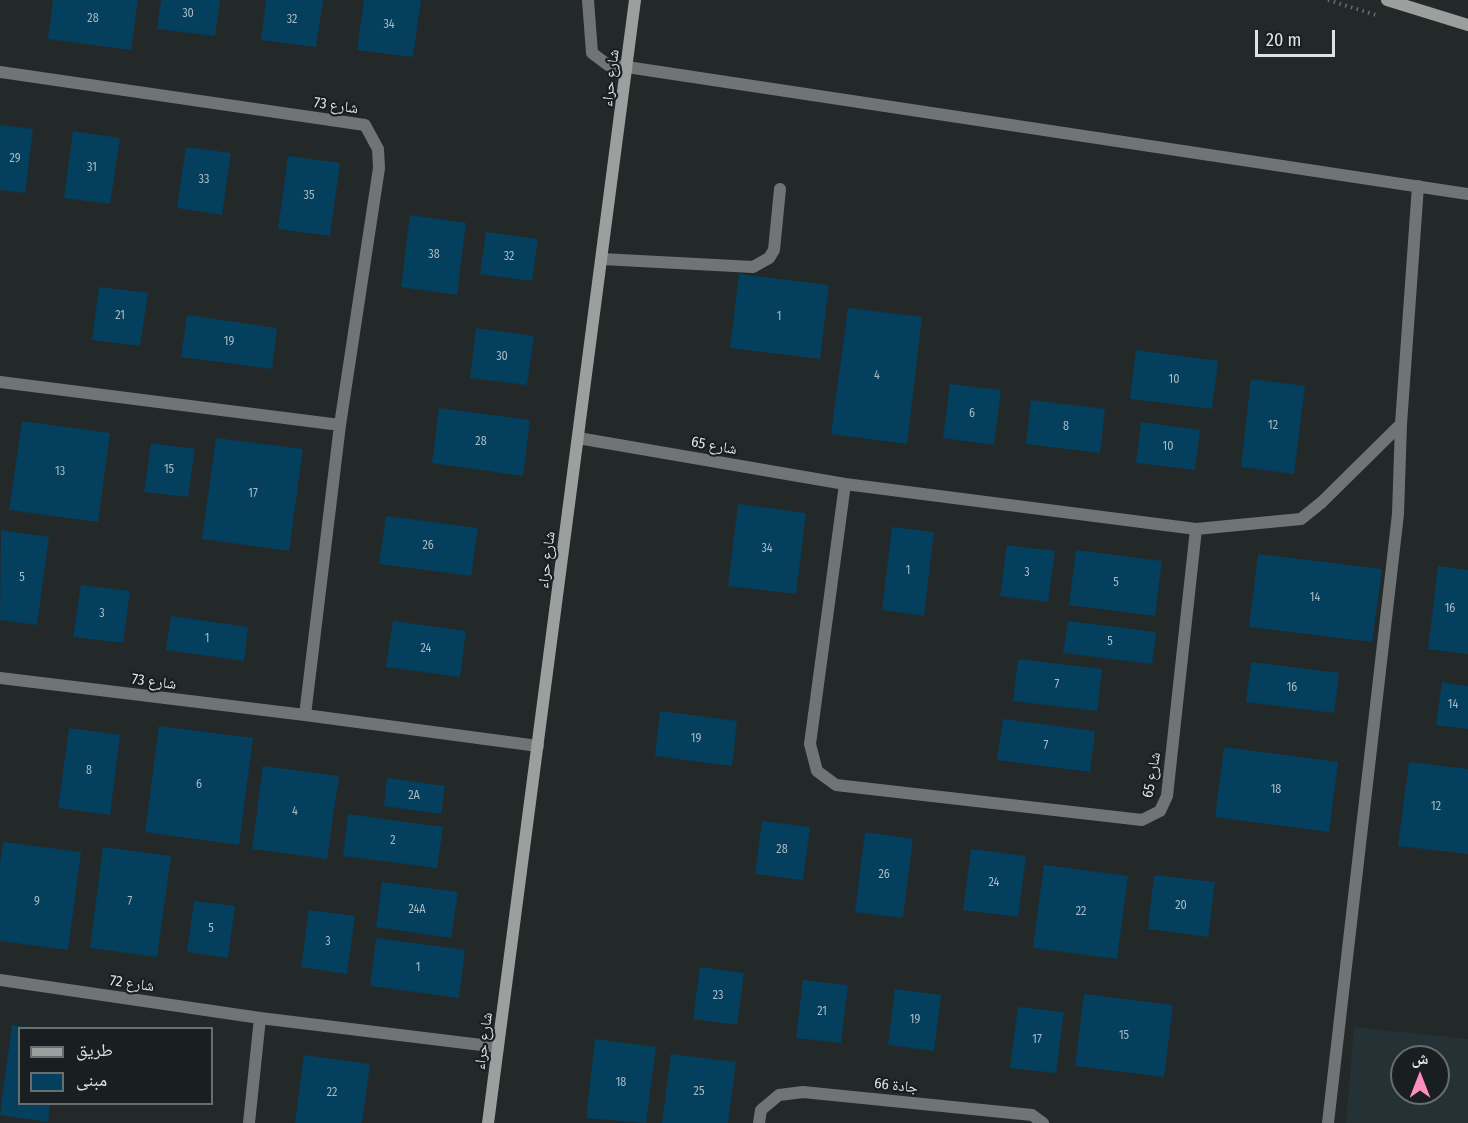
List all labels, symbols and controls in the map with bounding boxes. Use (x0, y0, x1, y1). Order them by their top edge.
house number: 30 (182, 7, 194, 21)
house number: 28 (87, 12, 99, 26)
house number: 32 (287, 13, 297, 27)
house number: 34 (383, 18, 395, 32)
scale bar (1258, 18, 1338, 56)
text: 20 m (1266, 29, 1301, 51)
street label: شارع حراء (599, 48, 623, 108)
street label: شارع 73 (313, 94, 359, 118)
house number: 29 (9, 152, 21, 166)
house number: 31 (87, 161, 97, 175)
house number: 33 (199, 173, 209, 187)
house number: 35 (304, 189, 314, 203)
house number: 38 (428, 248, 440, 262)
house number: 32 (504, 250, 514, 264)
house number: 21 (115, 309, 125, 323)
house number: 1 (777, 310, 781, 324)
house number: 19 (224, 335, 234, 349)
house number: 30 (496, 350, 508, 364)
house number: 4 (874, 369, 880, 383)
house number: 10 (1169, 373, 1179, 387)
house number: 6 (969, 407, 975, 421)
house number: 12 (1268, 419, 1278, 433)
house number: 8 (1063, 420, 1069, 434)
street label: شارع 65 (690, 433, 738, 459)
house number: 28 (475, 435, 487, 449)
house number: 10 (1163, 440, 1173, 454)
house number: 15 (164, 463, 174, 477)
house number: 13 (55, 465, 65, 479)
house number: 17 (248, 487, 258, 501)
street label: شارع حراء (535, 530, 559, 590)
house number: 26 (422, 539, 434, 553)
house number: 34 (761, 542, 773, 556)
house number: 1 (906, 564, 910, 578)
house number: 3 (1024, 566, 1030, 580)
house number: 5 (19, 571, 25, 585)
house number: 5 (1113, 576, 1119, 590)
house number: 14 (1310, 591, 1320, 605)
house number: 16 (1445, 602, 1455, 616)
house number: 3 (99, 607, 105, 621)
house number: 1 (205, 632, 209, 646)
house number: 5 (1107, 635, 1113, 649)
house number: 24 (421, 642, 431, 656)
street label: شارع 73 (131, 670, 177, 694)
house number: 7 (1055, 678, 1059, 692)
house number: 16 (1287, 681, 1297, 695)
house number: 14 (1448, 698, 1458, 712)
house number: 19 (691, 732, 701, 746)
house number: 7 (1044, 739, 1048, 753)
street label: شارع 65 (1139, 751, 1165, 799)
house number: 8 (86, 764, 92, 778)
house number: 6 (196, 778, 202, 792)
house number: 18 (1271, 783, 1281, 797)
house number: 2A (408, 789, 420, 803)
house number: 12 (1431, 800, 1441, 814)
house number: 4 (292, 805, 298, 819)
house number: 2 (390, 834, 396, 848)
house number: 28 (776, 843, 788, 857)
house number: 26 (878, 868, 890, 882)
house number: 24 (989, 876, 999, 890)
house number: 9 (34, 895, 40, 909)
house number: 7 (128, 895, 132, 909)
house number: 20 (1175, 899, 1187, 913)
house number: 24A (408, 903, 426, 917)
house number: 22 (1076, 905, 1086, 919)
house number: 5 (208, 922, 214, 936)
house number: 3 (325, 935, 331, 949)
house number: 1 (416, 961, 420, 975)
street label: شارع 72 (109, 972, 155, 996)
house number: 23 (713, 989, 723, 1003)
house number: 21 (817, 1005, 827, 1019)
street label: شارع حراء (471, 1011, 497, 1071)
house number: 19 (910, 1013, 920, 1027)
legend (18, 1027, 213, 1105)
house number: 15 (1119, 1029, 1129, 1043)
house number: 17 (1032, 1033, 1042, 1047)
text: طريق (76, 1039, 113, 1061)
north arrow (1390, 1045, 1450, 1105)
text: ش (1412, 1049, 1428, 1068)
text: مبنى (76, 1069, 107, 1091)
street label: جادة 66 (873, 1075, 919, 1097)
house number: 18 (616, 1076, 626, 1090)
house number: 25 (694, 1085, 704, 1099)
house number: 22 (327, 1086, 337, 1100)

